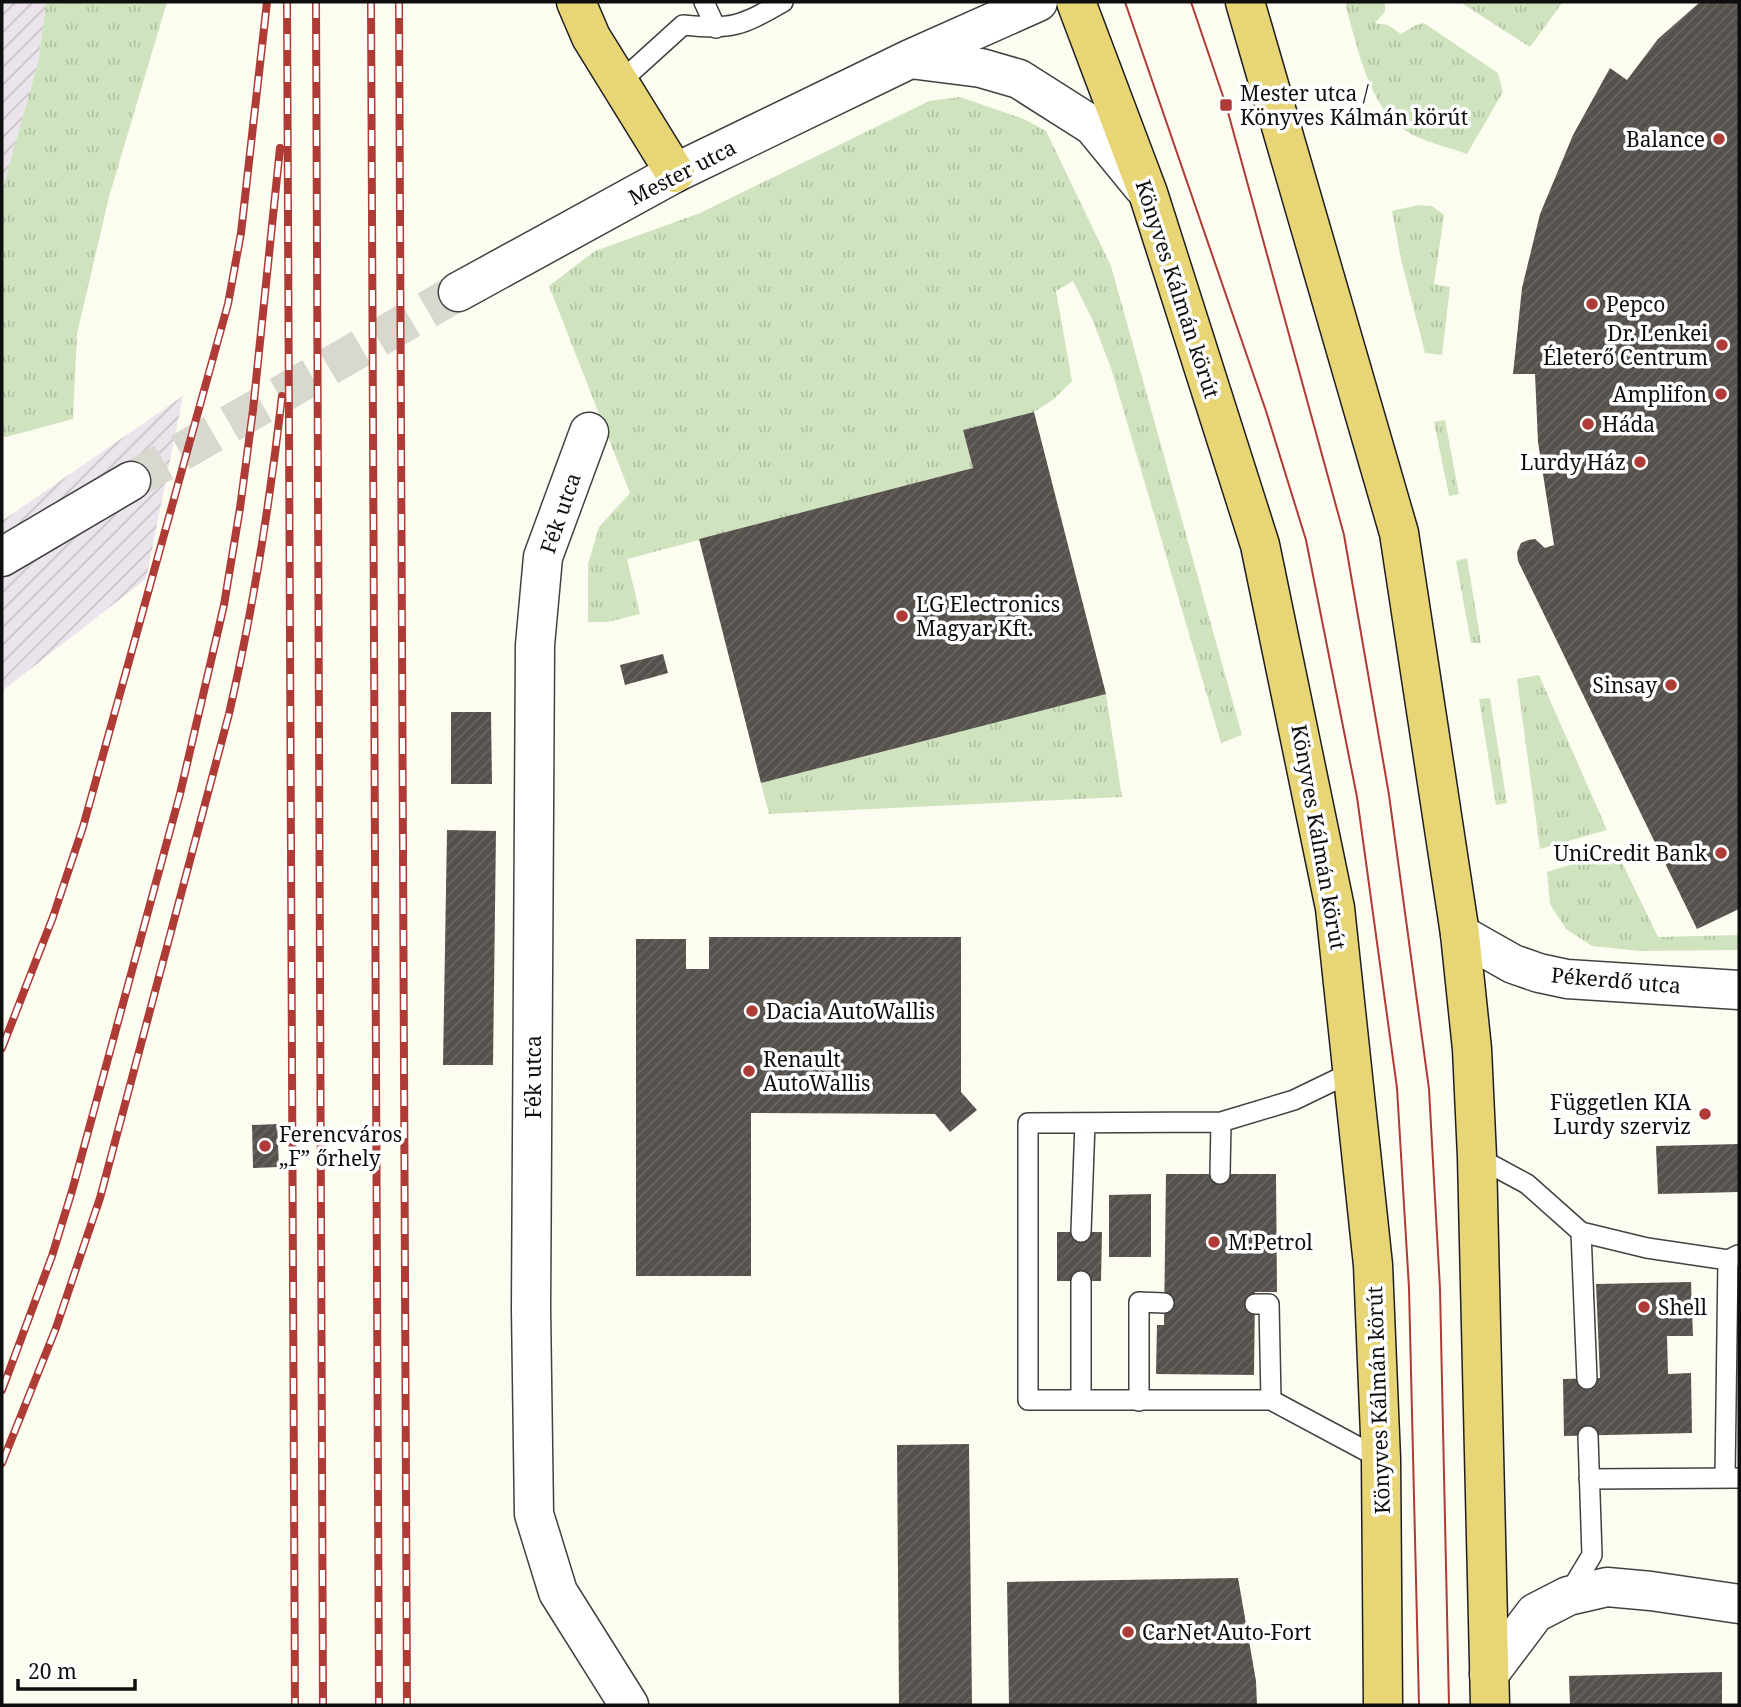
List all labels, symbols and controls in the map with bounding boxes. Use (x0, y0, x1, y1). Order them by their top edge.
place label: Mester utca / Könyves Kálmán körút (1240, 79, 1468, 131)
marker: Mester utca / Könyves Kálmán körút (1218, 97, 1234, 113)
place label: Balance (1626, 125, 1705, 153)
marker: Balance (1711, 131, 1727, 147)
street label: Mester utca (623, 133, 741, 211)
street label: Könyves Kálmán körút (1129, 176, 1227, 402)
place label: Pepco (1606, 290, 1665, 318)
marker: Pepco (1584, 296, 1600, 312)
place label: Dr. Lenkei Életerő Centrum (1543, 319, 1708, 371)
marker: Dr. Lenkei Életerő Centrum (1714, 337, 1730, 353)
place label: Amplifon (1613, 380, 1707, 408)
marker: Amplifon (1713, 386, 1729, 402)
place label: Háda (1602, 410, 1655, 438)
marker: Háda (1580, 416, 1596, 432)
place label: Lurdy Ház (1520, 448, 1626, 476)
marker: Lurdy Ház (1632, 454, 1648, 470)
street label: Fék utca (533, 469, 587, 557)
place label: LG Electronics Magyar Kft. (916, 590, 1060, 642)
marker: LG Electronics Magyar Kft. (894, 608, 910, 624)
place label: Sinsay (1593, 671, 1657, 699)
marker: Sinsay (1663, 677, 1679, 693)
street label: Könyves Kálmán körút (1285, 722, 1353, 952)
place label: UniCredit Bank (1554, 839, 1708, 867)
marker: UniCredit Bank (1713, 845, 1729, 861)
street label: Pékerdő utca (1550, 960, 1682, 1000)
place label: Dacia AutoWallis (766, 997, 935, 1025)
marker: Dacia AutoWallis (744, 1003, 760, 1019)
street label: Fék utca (519, 1035, 547, 1119)
place label: Renault AutoWallis (763, 1045, 871, 1097)
marker: Renault AutoWallis (741, 1063, 757, 1079)
place label: Független KIA Lurdy szerviz (1550, 1088, 1691, 1140)
marker: Független KIA Lurdy szerviz (1697, 1106, 1713, 1122)
place label: Ferencváros „F” őrhely (279, 1120, 402, 1172)
marker: Ferencváros „F” őrhely (257, 1138, 273, 1154)
place label: M.Petrol (1228, 1228, 1313, 1256)
marker: M.Petrol (1206, 1234, 1222, 1250)
street label: Könyves Kálmán körút (1360, 1286, 1396, 1514)
place label: Shell (1658, 1293, 1708, 1321)
marker: Shell (1636, 1299, 1652, 1315)
place label: CarNet Auto-Fort (1142, 1618, 1311, 1646)
marker: CarNet Auto-Fort (1120, 1624, 1136, 1640)
scale bar (18, 1648, 135, 1692)
text: 20 m (28, 1657, 77, 1685)

